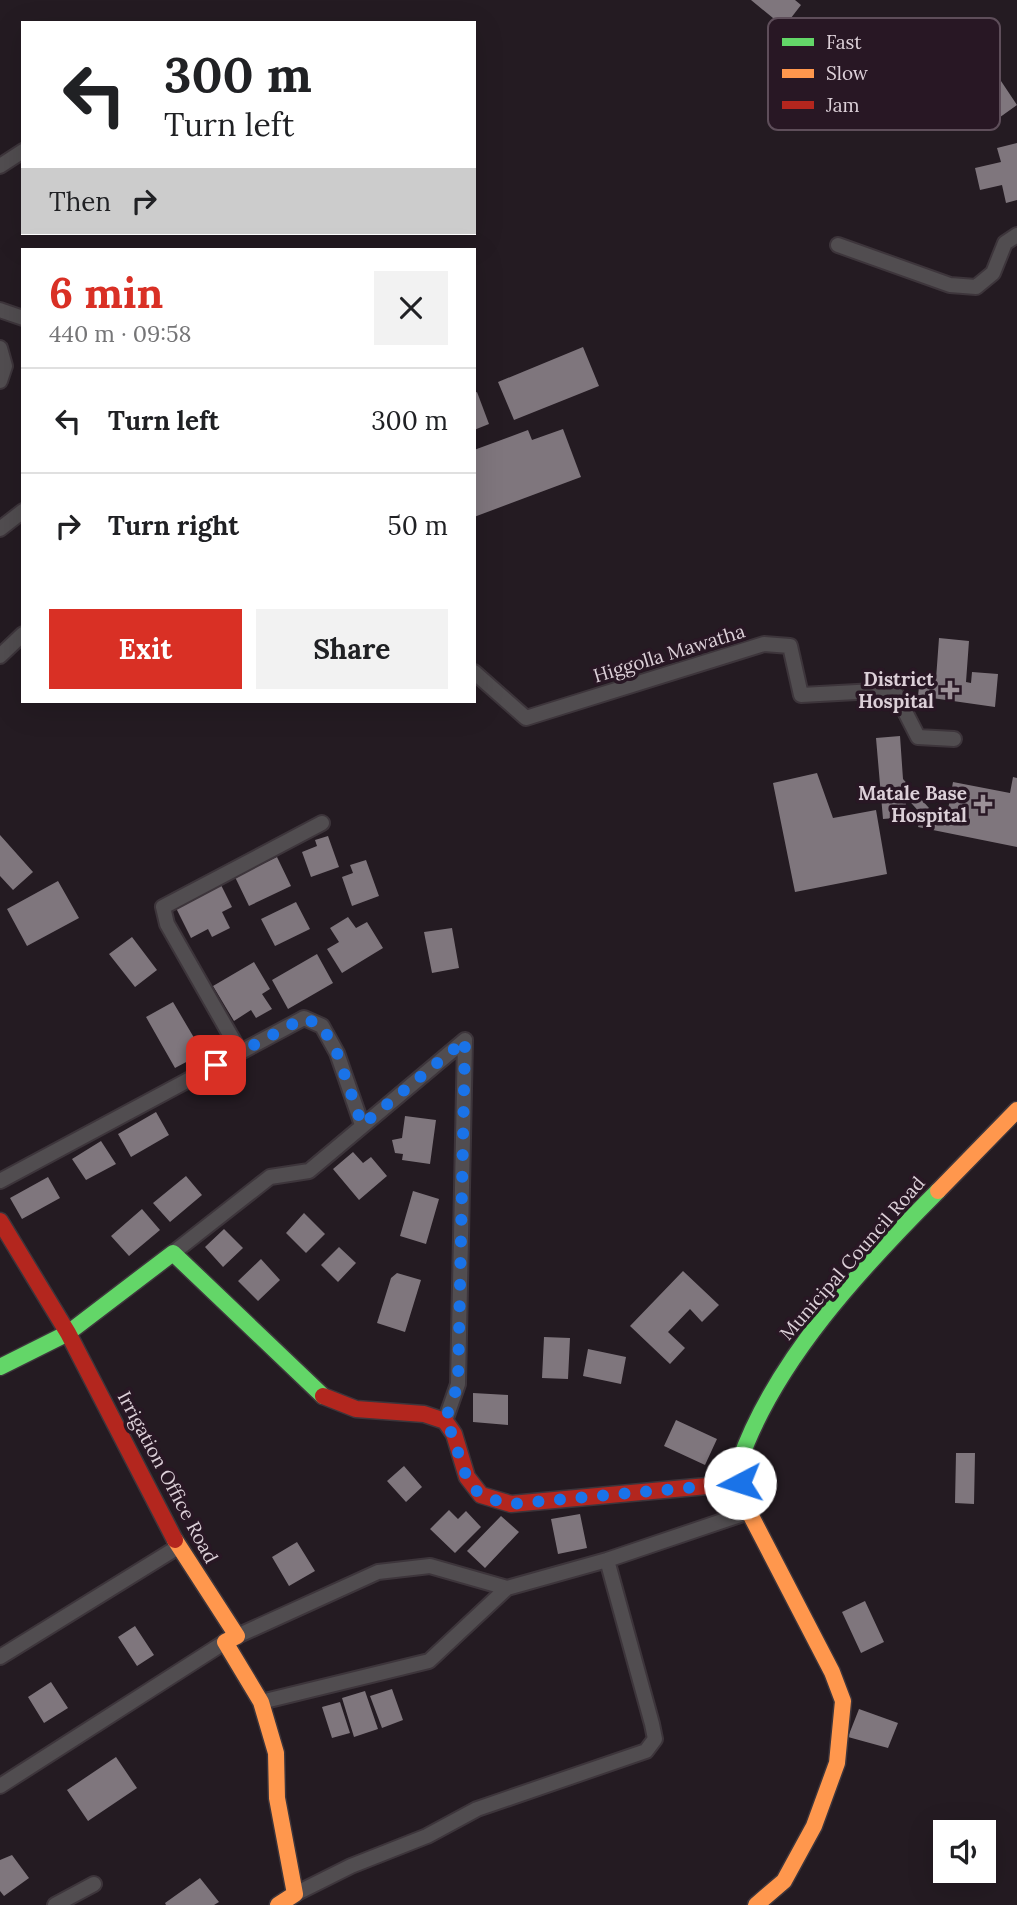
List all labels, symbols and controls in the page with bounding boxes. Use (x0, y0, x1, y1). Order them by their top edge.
legend (768, 18, 1000, 130)
text: Fast (826, 30, 862, 54)
text: 300 m (164, 43, 312, 105)
icon: left (49, 49, 140, 140)
text: Slow (826, 61, 869, 85)
text: Jam (825, 93, 860, 117)
text: Turn left (164, 104, 294, 145)
icon: right (125, 182, 163, 220)
text: Then (49, 185, 111, 218)
text: 6 min (49, 266, 163, 320)
button: close (374, 271, 448, 345)
text: 440 m · 09:58 (49, 319, 191, 348)
icon: left (49, 402, 87, 440)
text: Turn left (108, 404, 219, 437)
text: 300 m (371, 404, 448, 437)
icon: right (49, 507, 87, 545)
text: Turn right (108, 509, 239, 542)
text: 50 m (388, 509, 448, 542)
button: Exit (49, 609, 242, 689)
button: Share (256, 609, 448, 689)
street label: Higgolla Mawatha (590, 618, 748, 687)
place label: District Hospital (858, 667, 935, 713)
marker: District Hospital (940, 680, 960, 700)
place label: Matale Base Hospital (858, 781, 967, 827)
marker: Matale Base Hospital (973, 794, 993, 814)
pin (186, 1035, 246, 1095)
icon: arrive (197, 1046, 235, 1084)
street label: Municipal Council Road (774, 1171, 930, 1345)
street label: Irrigation Office Road (112, 1387, 224, 1567)
position arrow (703, 1446, 777, 1520)
map controls (933, 1820, 996, 1883)
button: sound (933, 1820, 996, 1883)

